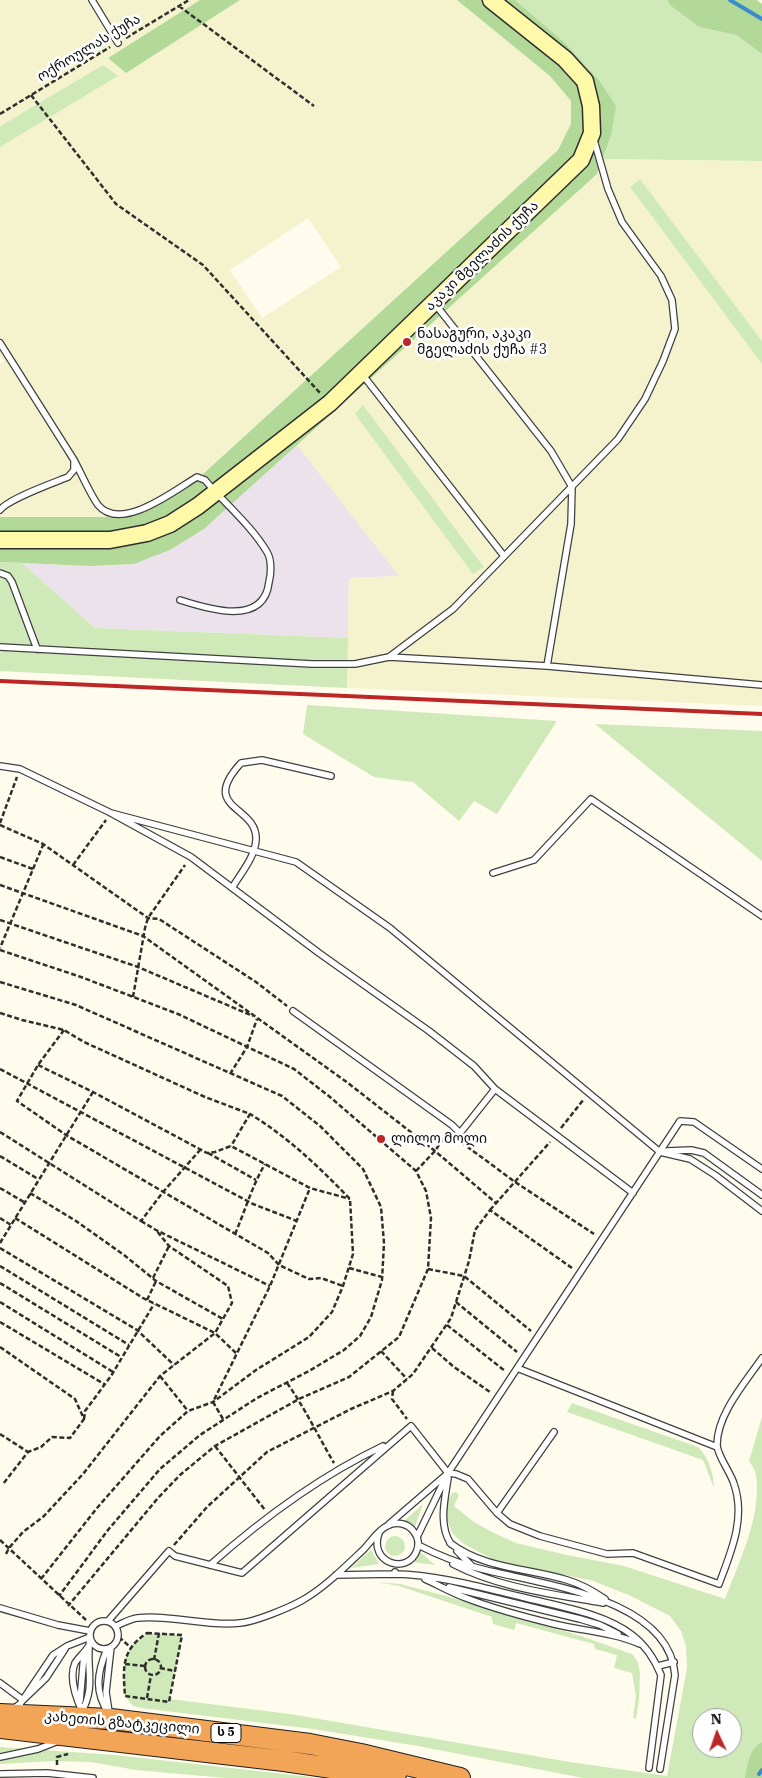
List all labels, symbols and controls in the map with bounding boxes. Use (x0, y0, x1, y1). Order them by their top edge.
street label: ოქროულას ქუჩა (34, 11, 144, 85)
street label: აკაკი მგელაძის ქუჩა (422, 197, 542, 315)
place label: ნასაგური, აკაკი მგელაძის ქუჩა #3 (417, 326, 547, 358)
marker: ნასაგური, აკაკი მგელაძის ქუჩა #3 (401, 336, 413, 348)
place label: ლილო მოლი (391, 1131, 487, 1147)
marker: ლილო მოლი (375, 1133, 387, 1145)
street label: კახეთის გზატკეცილი (44, 1708, 200, 1738)
north arrow (692, 1708, 742, 1758)
text: N (710, 1710, 722, 1728)
road number: ს 5 (211, 1724, 241, 1742)

